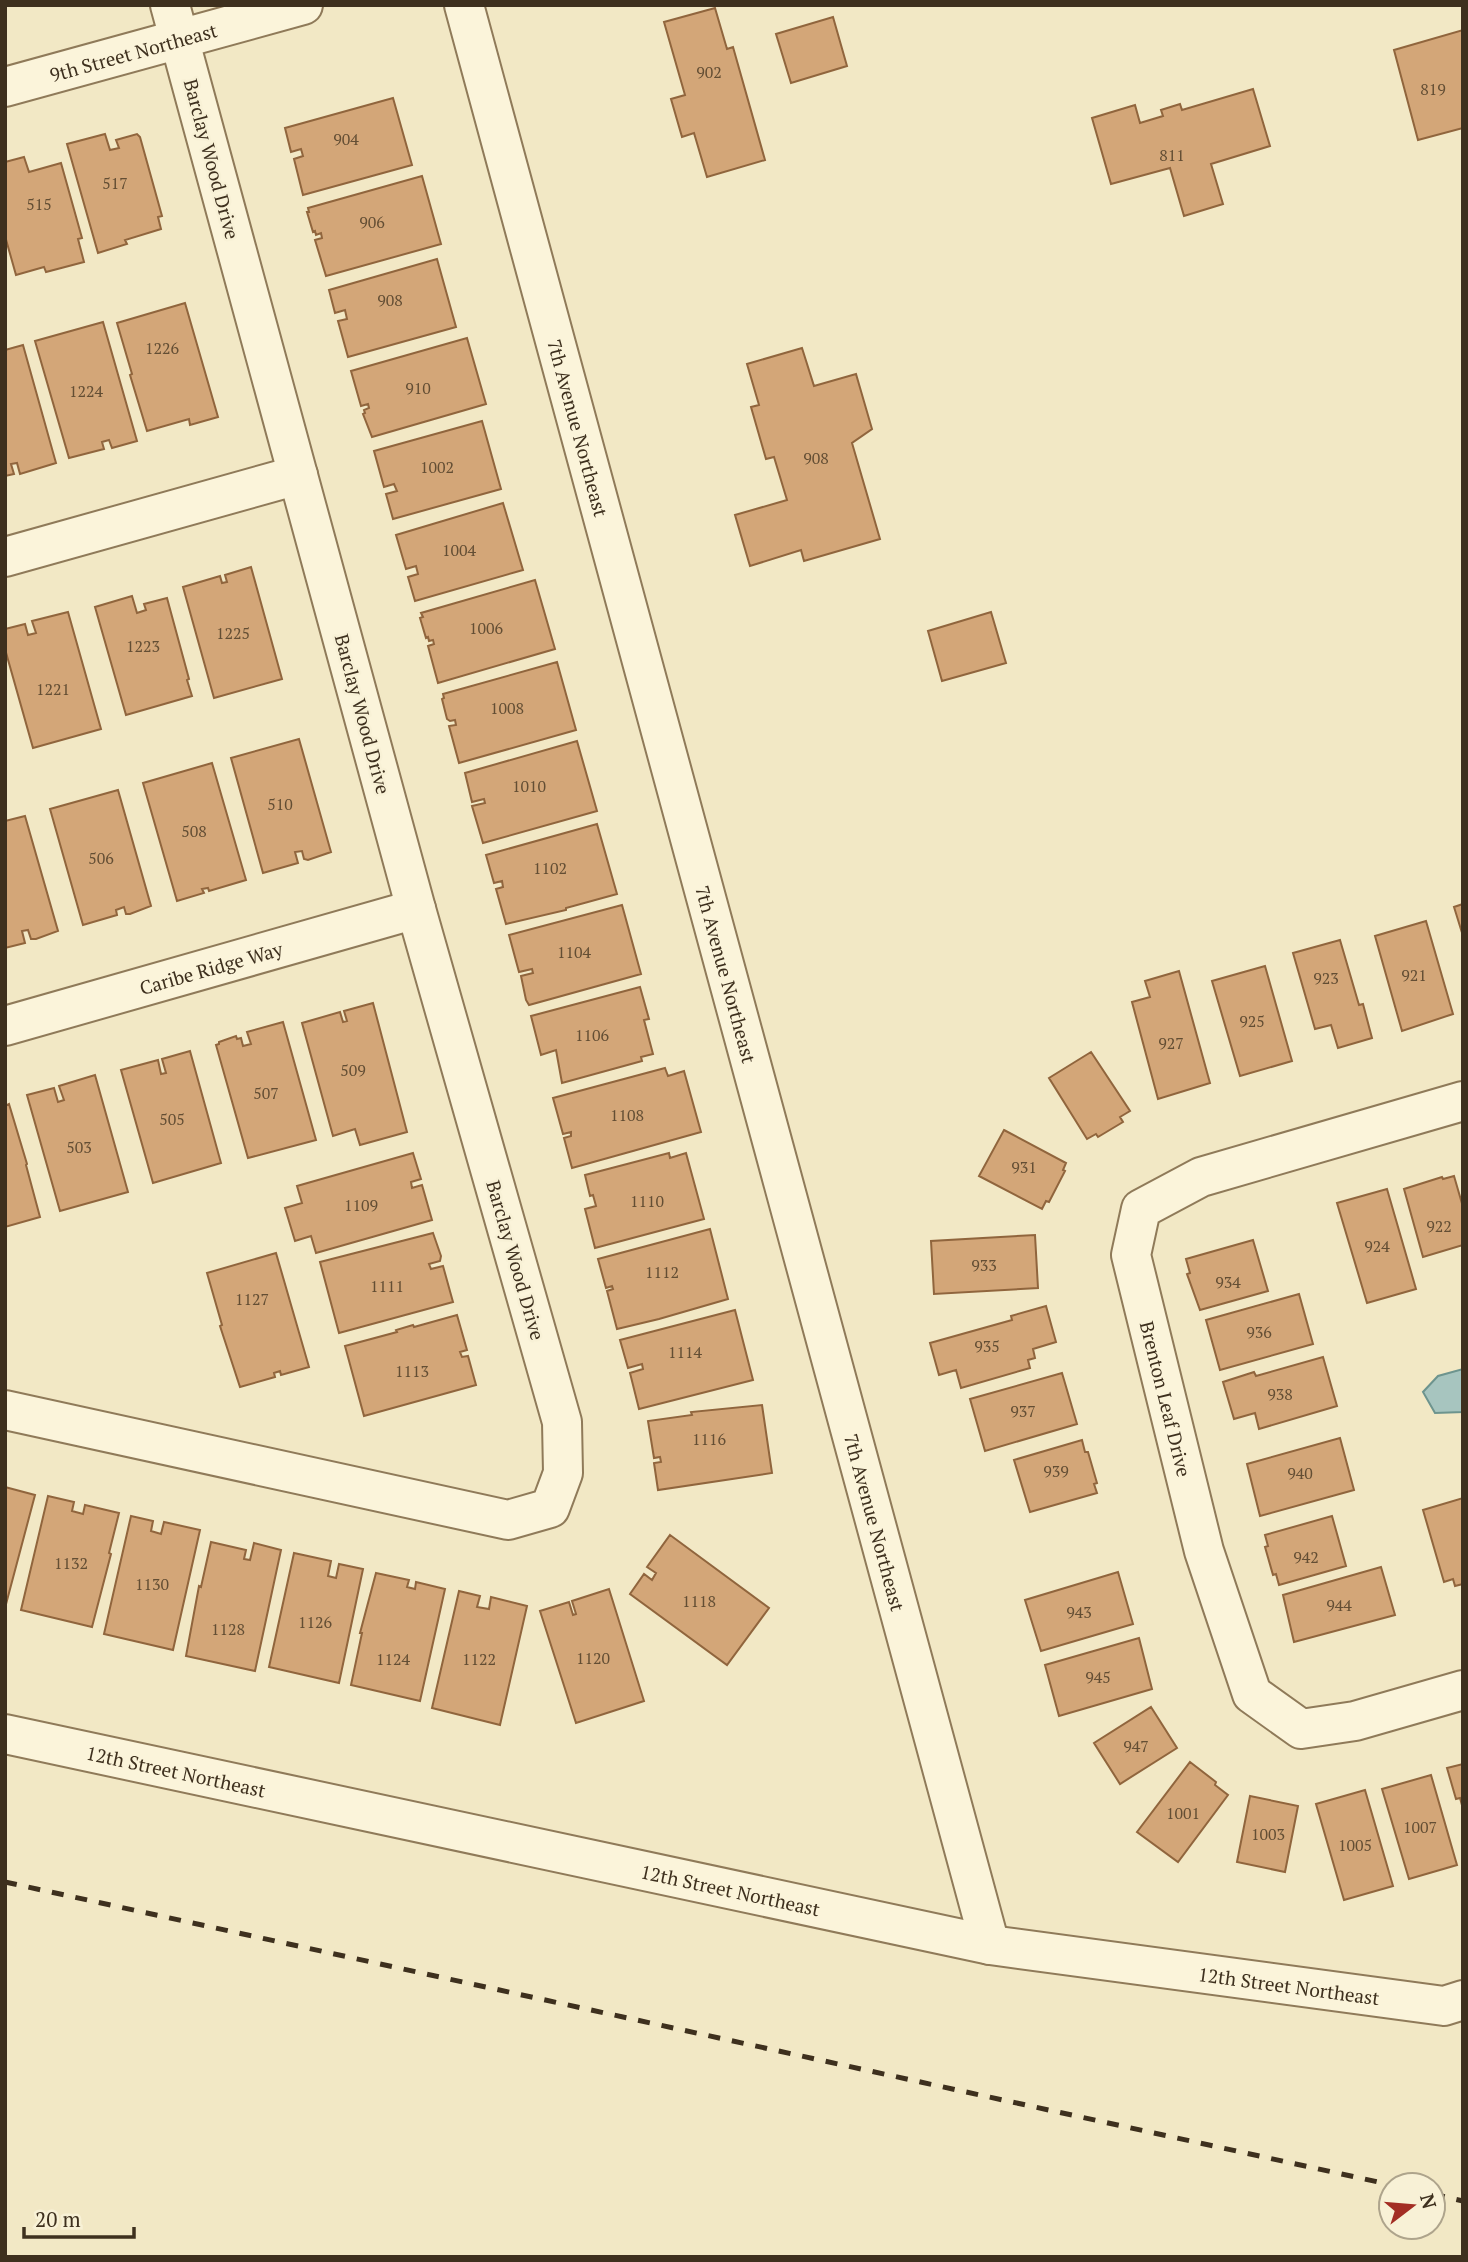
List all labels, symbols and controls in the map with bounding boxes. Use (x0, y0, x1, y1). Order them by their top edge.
street label: 9th Street Northeast (47, 17, 220, 87)
house number: 902 (696, 61, 722, 83)
street label: Barclay Wood Drive (179, 76, 245, 242)
house number: 819 (1420, 78, 1446, 100)
house number: 904 (333, 128, 359, 150)
house number: 811 (1159, 144, 1185, 166)
house number: 517 (102, 172, 128, 194)
house number: 515 (26, 193, 52, 215)
house number: 906 (359, 211, 385, 233)
house number: 908 (377, 289, 403, 311)
street label: 7th Avenue Northeast (543, 336, 615, 519)
house number: 1226 (145, 337, 180, 359)
house number: 910 (405, 377, 431, 399)
house number: 1224 (69, 380, 104, 402)
house number: 908 (803, 447, 829, 469)
house number: 1002 (420, 456, 454, 478)
house number: 1004 (442, 539, 477, 561)
house number: 1006 (469, 617, 504, 639)
house number: 1225 (216, 622, 250, 644)
street label: Barclay Wood Drive (330, 631, 396, 797)
house number: 1223 (126, 635, 160, 657)
house number: 1221 (36, 678, 70, 700)
house number: 1008 (490, 697, 524, 719)
house number: 1010 (512, 775, 546, 797)
house number: 510 (267, 793, 293, 815)
house number: 508 (181, 820, 207, 842)
house number: 506 (88, 847, 114, 869)
house number: 1102 (533, 857, 567, 879)
street label: 7th Avenue Northeast (691, 882, 763, 1066)
street label: Caribe Ridge Way (136, 935, 286, 1000)
house number: 1104 (557, 941, 592, 963)
house number: 921 (1401, 964, 1427, 986)
house number: 923 (1313, 967, 1339, 989)
house number: 925 (1239, 1010, 1265, 1032)
house number: 1106 (575, 1024, 610, 1046)
house number: 927 (1158, 1032, 1184, 1054)
house number: 509 (340, 1059, 366, 1081)
house number: 507 (253, 1082, 279, 1104)
house number: 1108 (610, 1104, 644, 1126)
house number: 505 (159, 1108, 185, 1130)
house number: 503 (66, 1136, 92, 1158)
house number: 931 (1011, 1156, 1037, 1178)
street label: Barclay Wood Drive (481, 1177, 551, 1343)
house number: 1110 (630, 1190, 664, 1212)
house number: 1109 (344, 1194, 378, 1216)
house number: 922 (1426, 1215, 1452, 1237)
house number: 924 (1364, 1235, 1390, 1257)
house number: 933 (971, 1254, 997, 1276)
house number: 1112 (645, 1261, 679, 1283)
house number: 934 (1215, 1271, 1241, 1293)
house number: 1111 (370, 1275, 404, 1297)
house number: 1127 (235, 1288, 269, 1310)
street label: Brenton Leaf Drive (1135, 1318, 1198, 1479)
house number: 936 (1246, 1321, 1272, 1343)
house number: 935 (974, 1335, 1000, 1357)
house number: 1114 (668, 1341, 703, 1363)
house number: 1113 (395, 1360, 429, 1382)
house number: 938 (1267, 1383, 1293, 1405)
house number: 937 (1010, 1400, 1036, 1422)
house number: 1116 (692, 1428, 727, 1450)
street label: 7th Avenue Northeast (839, 1431, 911, 1614)
house number: 939 (1043, 1460, 1069, 1482)
house number: 940 (1287, 1462, 1313, 1484)
house number: 942 (1293, 1546, 1319, 1568)
house number: 1132 (54, 1552, 88, 1574)
house number: 1130 (135, 1573, 169, 1595)
house number: 1118 (682, 1590, 716, 1612)
house number: 944 (1326, 1594, 1352, 1616)
house number: 943 (1066, 1601, 1092, 1623)
house number: 1126 (298, 1611, 333, 1633)
house number: 1128 (211, 1618, 245, 1640)
house number: 1120 (576, 1647, 610, 1669)
house number: 1124 (376, 1648, 411, 1670)
house number: 1122 (462, 1648, 496, 1670)
house number: 945 (1085, 1666, 1111, 1688)
house number: 947 (1123, 1735, 1149, 1757)
street label: 12th Street Northeast (84, 1739, 268, 1802)
house number: 1001 (1166, 1802, 1200, 1824)
house number: 1007 (1403, 1816, 1437, 1838)
house number: 1003 (1251, 1823, 1285, 1845)
house number: 1005 (1338, 1834, 1372, 1856)
street label: 12th Street Northeast (638, 1858, 823, 1921)
street label: 12th Street Northeast (1197, 1961, 1381, 2010)
north arrow (1377, 2171, 1447, 2241)
text: N (1415, 2191, 1443, 2212)
scale bar (24, 2196, 135, 2240)
text: 20 m (35, 2205, 81, 2233)

